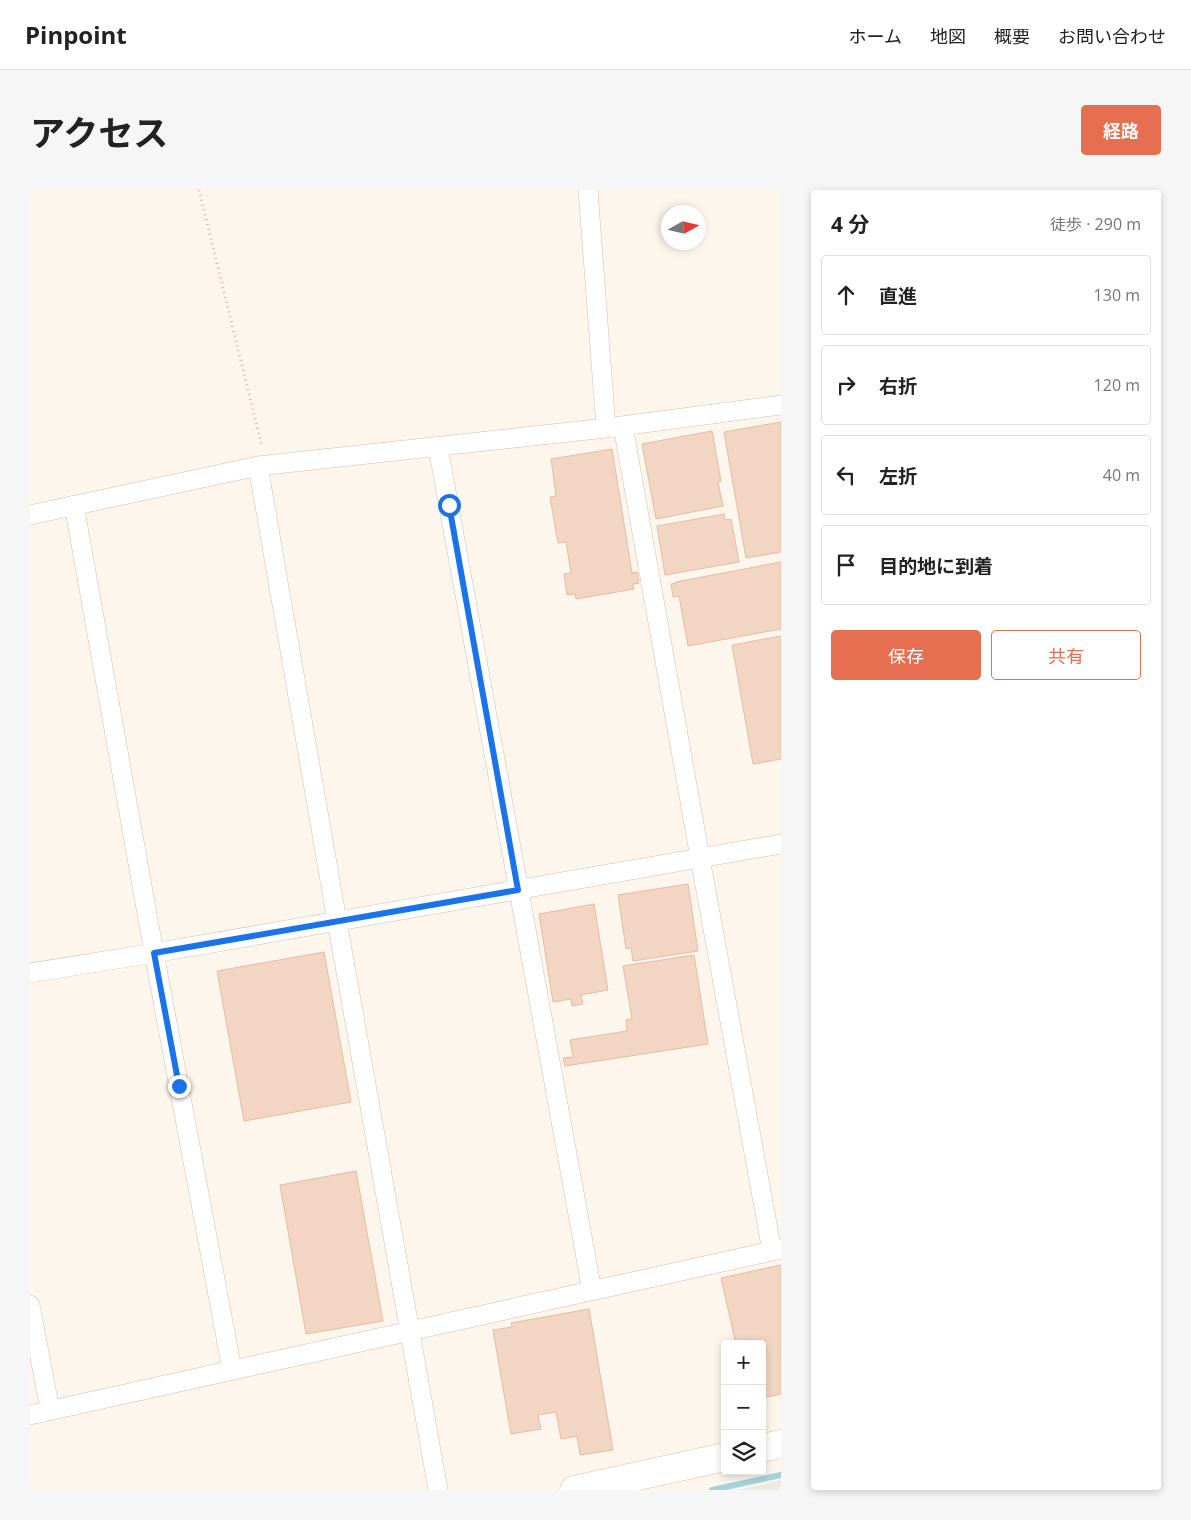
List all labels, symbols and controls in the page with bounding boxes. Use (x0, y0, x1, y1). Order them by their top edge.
text: Pinpoint (25, 18, 127, 51)
text: ホーム (849, 24, 902, 48)
text: 地図 (930, 24, 966, 48)
text: 概要 (994, 24, 1030, 48)
text: お問い合わせ (1058, 24, 1166, 48)
button: 経路 (1081, 105, 1161, 155)
text: アクセス (30, 109, 168, 156)
north arrow (661, 205, 706, 250)
text: 4 分 (831, 210, 869, 238)
text: 徒歩 · 290 m (1050, 213, 1141, 235)
icon: ahead (832, 281, 860, 309)
text: 直進 (879, 283, 917, 309)
text: 130 m (1094, 284, 1140, 306)
icon: right (832, 371, 860, 399)
text: 右折 (879, 373, 917, 399)
text: 120 m (1094, 374, 1140, 396)
icon: left (832, 461, 860, 489)
text: 左折 (879, 463, 917, 489)
text: 40 m (1103, 464, 1140, 486)
route start (438, 494, 461, 517)
icon: arrive (832, 551, 860, 579)
text: 目的地に到着 (879, 553, 993, 579)
button: 保存 (831, 630, 981, 680)
button: 共有 (991, 630, 1141, 680)
route end (168, 1075, 191, 1098)
map controls (721, 1340, 766, 1475)
button: + (721, 1340, 766, 1385)
button: − (721, 1385, 766, 1430)
button: layers (721, 1430, 766, 1475)

